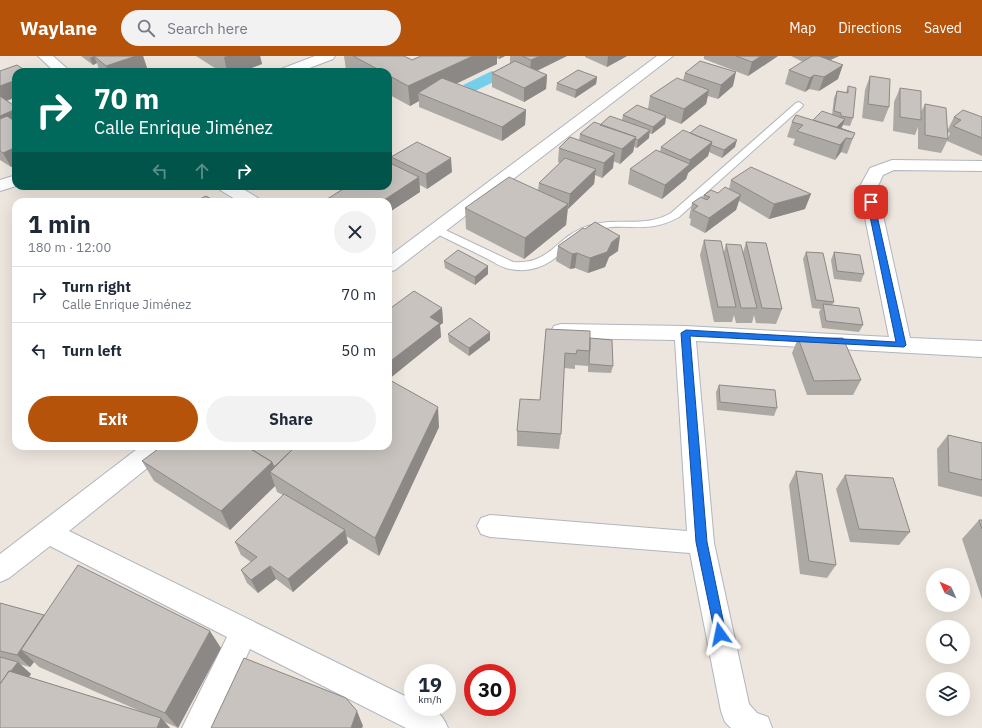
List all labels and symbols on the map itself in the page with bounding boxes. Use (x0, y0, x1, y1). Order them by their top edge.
pin (854, 185, 888, 219)
north arrow (926, 568, 970, 612)
position arrow (699, 613, 741, 655)
speed limit sign: 30 (464, 664, 516, 716)

